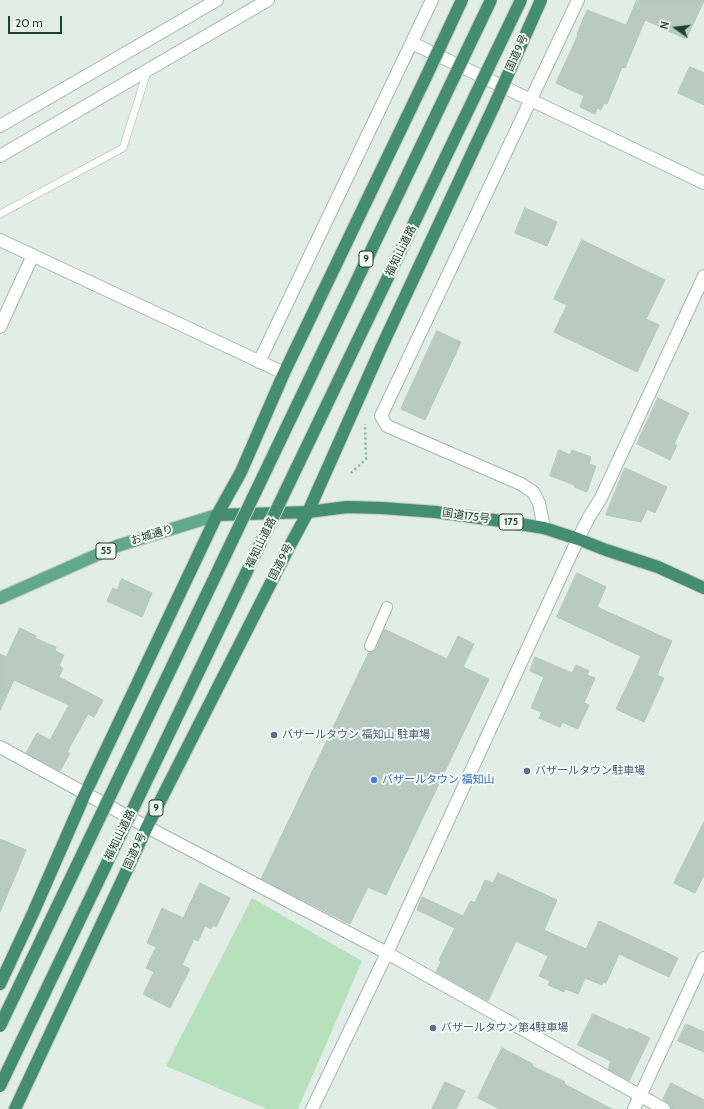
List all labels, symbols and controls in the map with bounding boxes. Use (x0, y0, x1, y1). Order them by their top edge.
scale bar (10, 8, 64, 34)
north arrow (656, 8, 696, 48)
text: 20 m (15, 15, 43, 30)
text: N (657, 20, 672, 31)
street label: 国道9号 (503, 32, 531, 74)
street label: 福知山道路 (383, 223, 419, 279)
road number: 9 (359, 251, 373, 267)
street label: 国道175号 (441, 506, 491, 526)
road number: 175 (499, 514, 523, 530)
street label: 福知山道路 (243, 515, 279, 571)
street label: お城通り (129, 522, 175, 548)
street label: 国道9号 (266, 542, 296, 582)
road number: 55 (96, 543, 116, 559)
place label: バザールタウン 福知山 駐車場 (282, 728, 430, 742)
marker: バザールタウン 福知山 駐車場 (269, 730, 279, 740)
place label: バザールタウン駐車場 (535, 764, 645, 778)
marker: バザールタウン駐車場 (522, 766, 532, 776)
place label: バザールタウン 福知山 (382, 773, 494, 787)
marker: バザールタウン 福知山 (369, 775, 379, 785)
road number: 9 (149, 800, 163, 816)
street label: 福知山道路 (102, 807, 138, 863)
street label: 国道9号 (121, 830, 149, 872)
place label: バザールタウン第4駐車場 (441, 1021, 568, 1035)
marker: バザールタウン第4駐車場 (428, 1023, 438, 1033)

